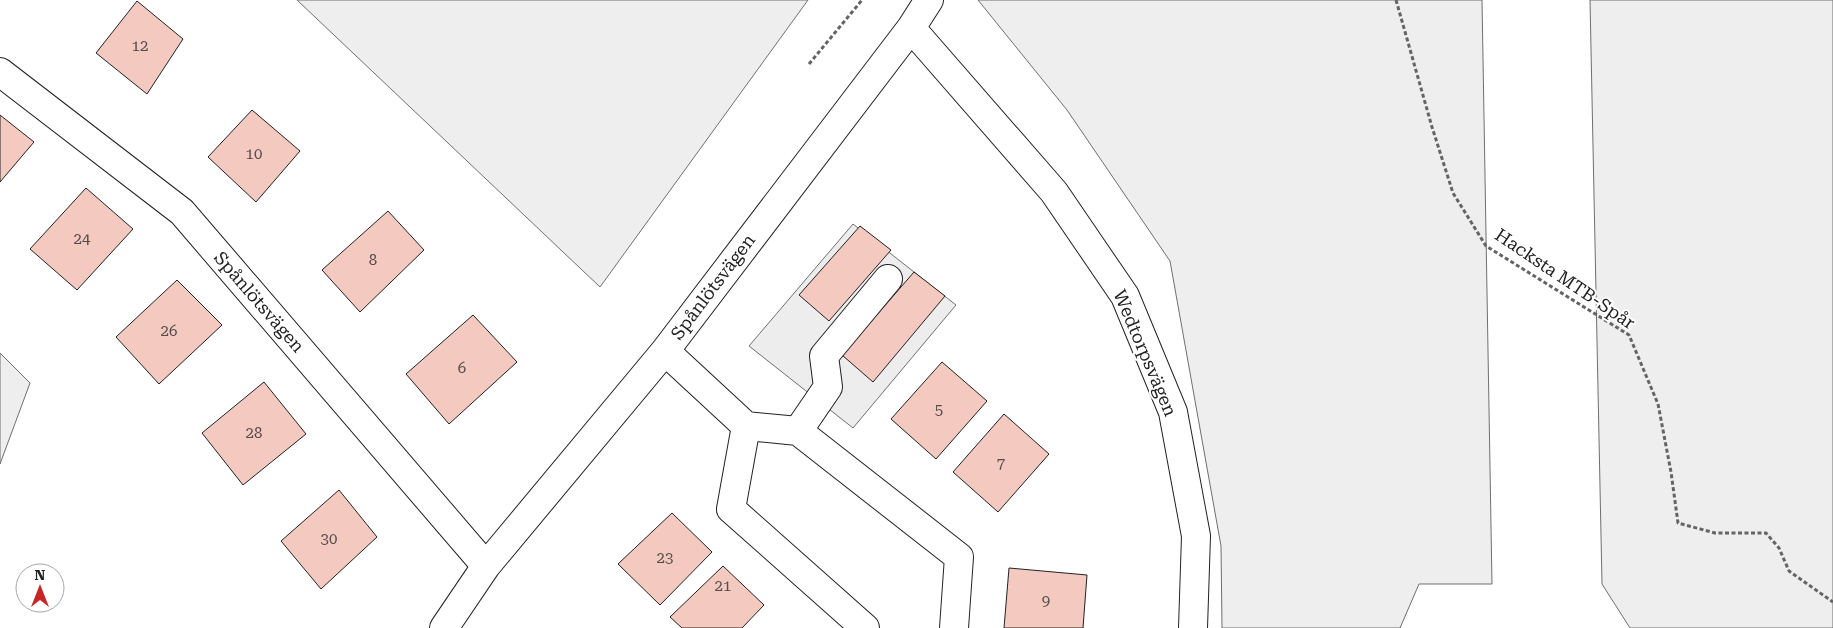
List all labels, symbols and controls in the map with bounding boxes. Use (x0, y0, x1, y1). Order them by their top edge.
house number: 12 (132, 37, 148, 55)
house number: 10 (246, 145, 262, 163)
street label: Hacksta MTB-Spår (1491, 224, 1639, 333)
street label: Spånlötsvägen (666, 229, 759, 344)
house number: 24 (74, 230, 91, 248)
street label: Spånlötsvägen (210, 247, 309, 357)
house number: 8 (369, 251, 377, 269)
street label: Wedtorpsvägen (1109, 286, 1182, 420)
house number: 26 (161, 322, 177, 340)
house number: 6 (458, 359, 466, 377)
house number: 5 (935, 401, 943, 419)
house number: 28 (246, 424, 262, 442)
house number: 7 (997, 454, 1005, 472)
house number: 30 (321, 530, 337, 548)
house number: 23 (657, 549, 673, 567)
north arrow (15, 563, 65, 613)
text: N (35, 567, 46, 583)
house number: 21 (715, 577, 731, 595)
house number: 9 (1042, 592, 1050, 610)

